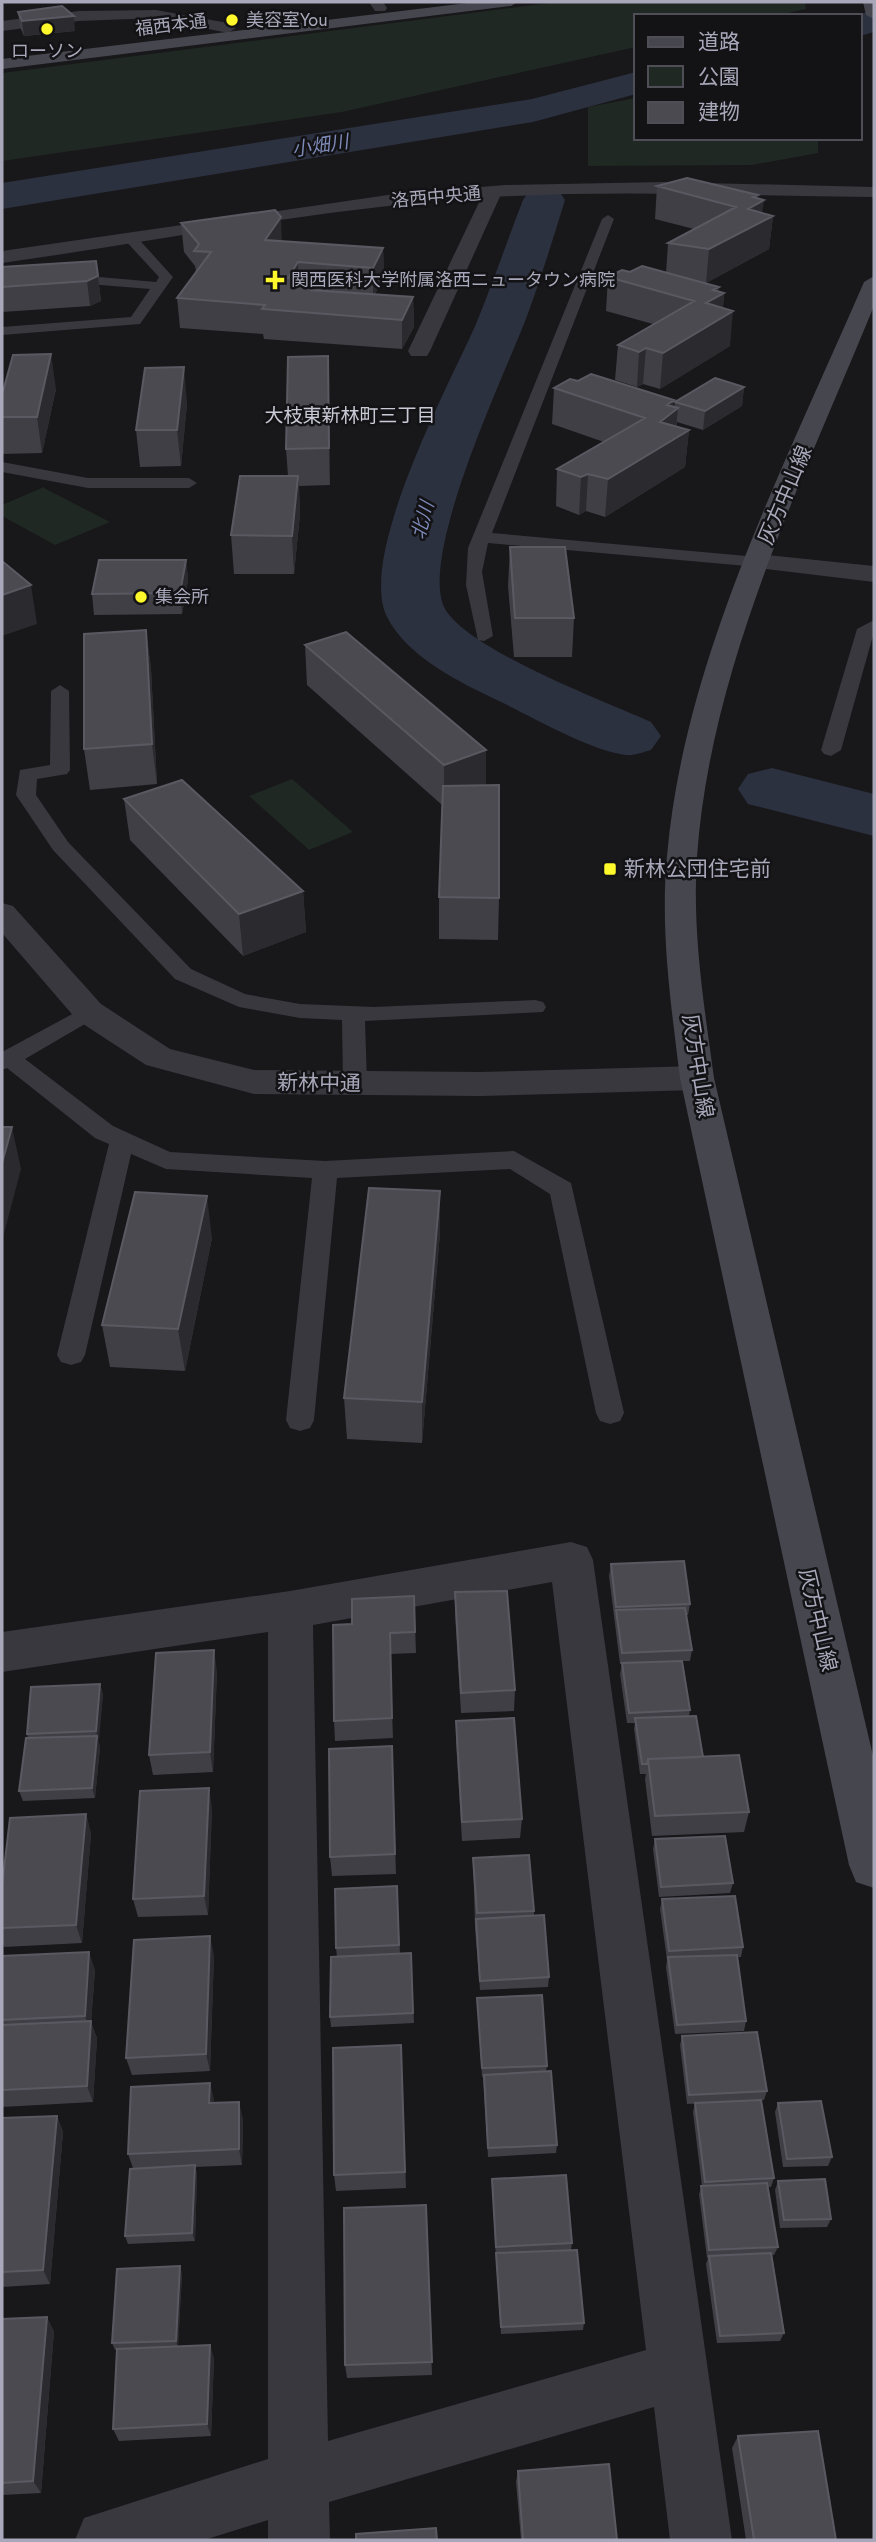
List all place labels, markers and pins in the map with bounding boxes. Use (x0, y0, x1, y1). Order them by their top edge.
place label: 美容室You (246, 7, 328, 33)
marker: 美容室You (224, 12, 240, 28)
marker: ローソン (39, 21, 55, 37)
place label: ローソン (11, 38, 83, 64)
place label: 関西医科大学附属洛西ニュータウン病院 (291, 267, 615, 293)
marker: 関西医科大学附属洛西ニュータウン病院 (265, 270, 285, 290)
place label: 集会所 (155, 584, 209, 610)
marker: 集会所 (133, 589, 149, 605)
place label: 新林公団住宅前 (624, 854, 771, 884)
marker: 新林公団住宅前 (602, 861, 618, 877)

